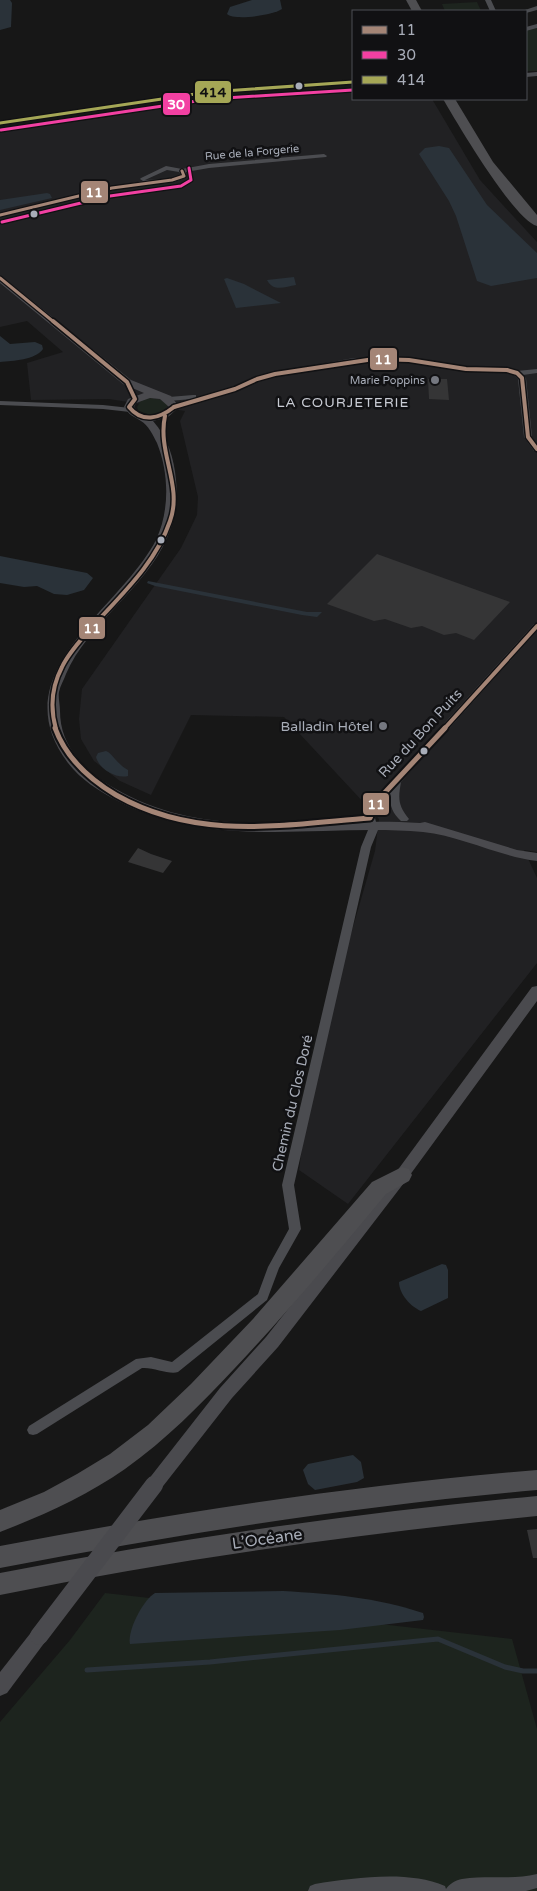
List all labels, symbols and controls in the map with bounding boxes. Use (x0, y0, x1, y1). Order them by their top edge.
legend (352, 10, 527, 100)
text: 11 (397, 21, 416, 39)
text: 30 (397, 46, 416, 64)
text: 414 (397, 71, 425, 89)
line badge: 414 (194, 80, 232, 104)
unlabelled marker (294, 81, 304, 91)
text: 414 (200, 84, 226, 101)
line badge: 30 (162, 92, 191, 116)
text: 30 (167, 96, 185, 113)
street label: Rue de la Forgerie (204, 142, 300, 163)
line badge: 11 (80, 180, 109, 204)
text: 11 (85, 184, 103, 201)
unlabelled marker (29, 209, 39, 219)
line badge: 11 (369, 347, 398, 371)
text: 11 (374, 351, 392, 368)
place label: Marie Poppins (350, 374, 425, 387)
marker: Marie Poppins (429, 374, 441, 386)
district label: LA COURJETERIE (276, 394, 410, 411)
unlabelled marker (156, 535, 166, 545)
line badge: 11 (78, 616, 106, 640)
text: 11 (83, 620, 101, 637)
street label: Rue du Bon Puits (375, 685, 466, 781)
place label: Balladin Hôtel (281, 718, 373, 735)
marker: Balladin Hôtel (377, 720, 389, 732)
unlabelled marker (419, 746, 429, 756)
line badge: 11 (362, 792, 390, 816)
text: 11 (367, 796, 385, 813)
street label: Chemin du Clos Doré (269, 1033, 316, 1173)
street label: L’Océane (231, 1524, 304, 1554)

